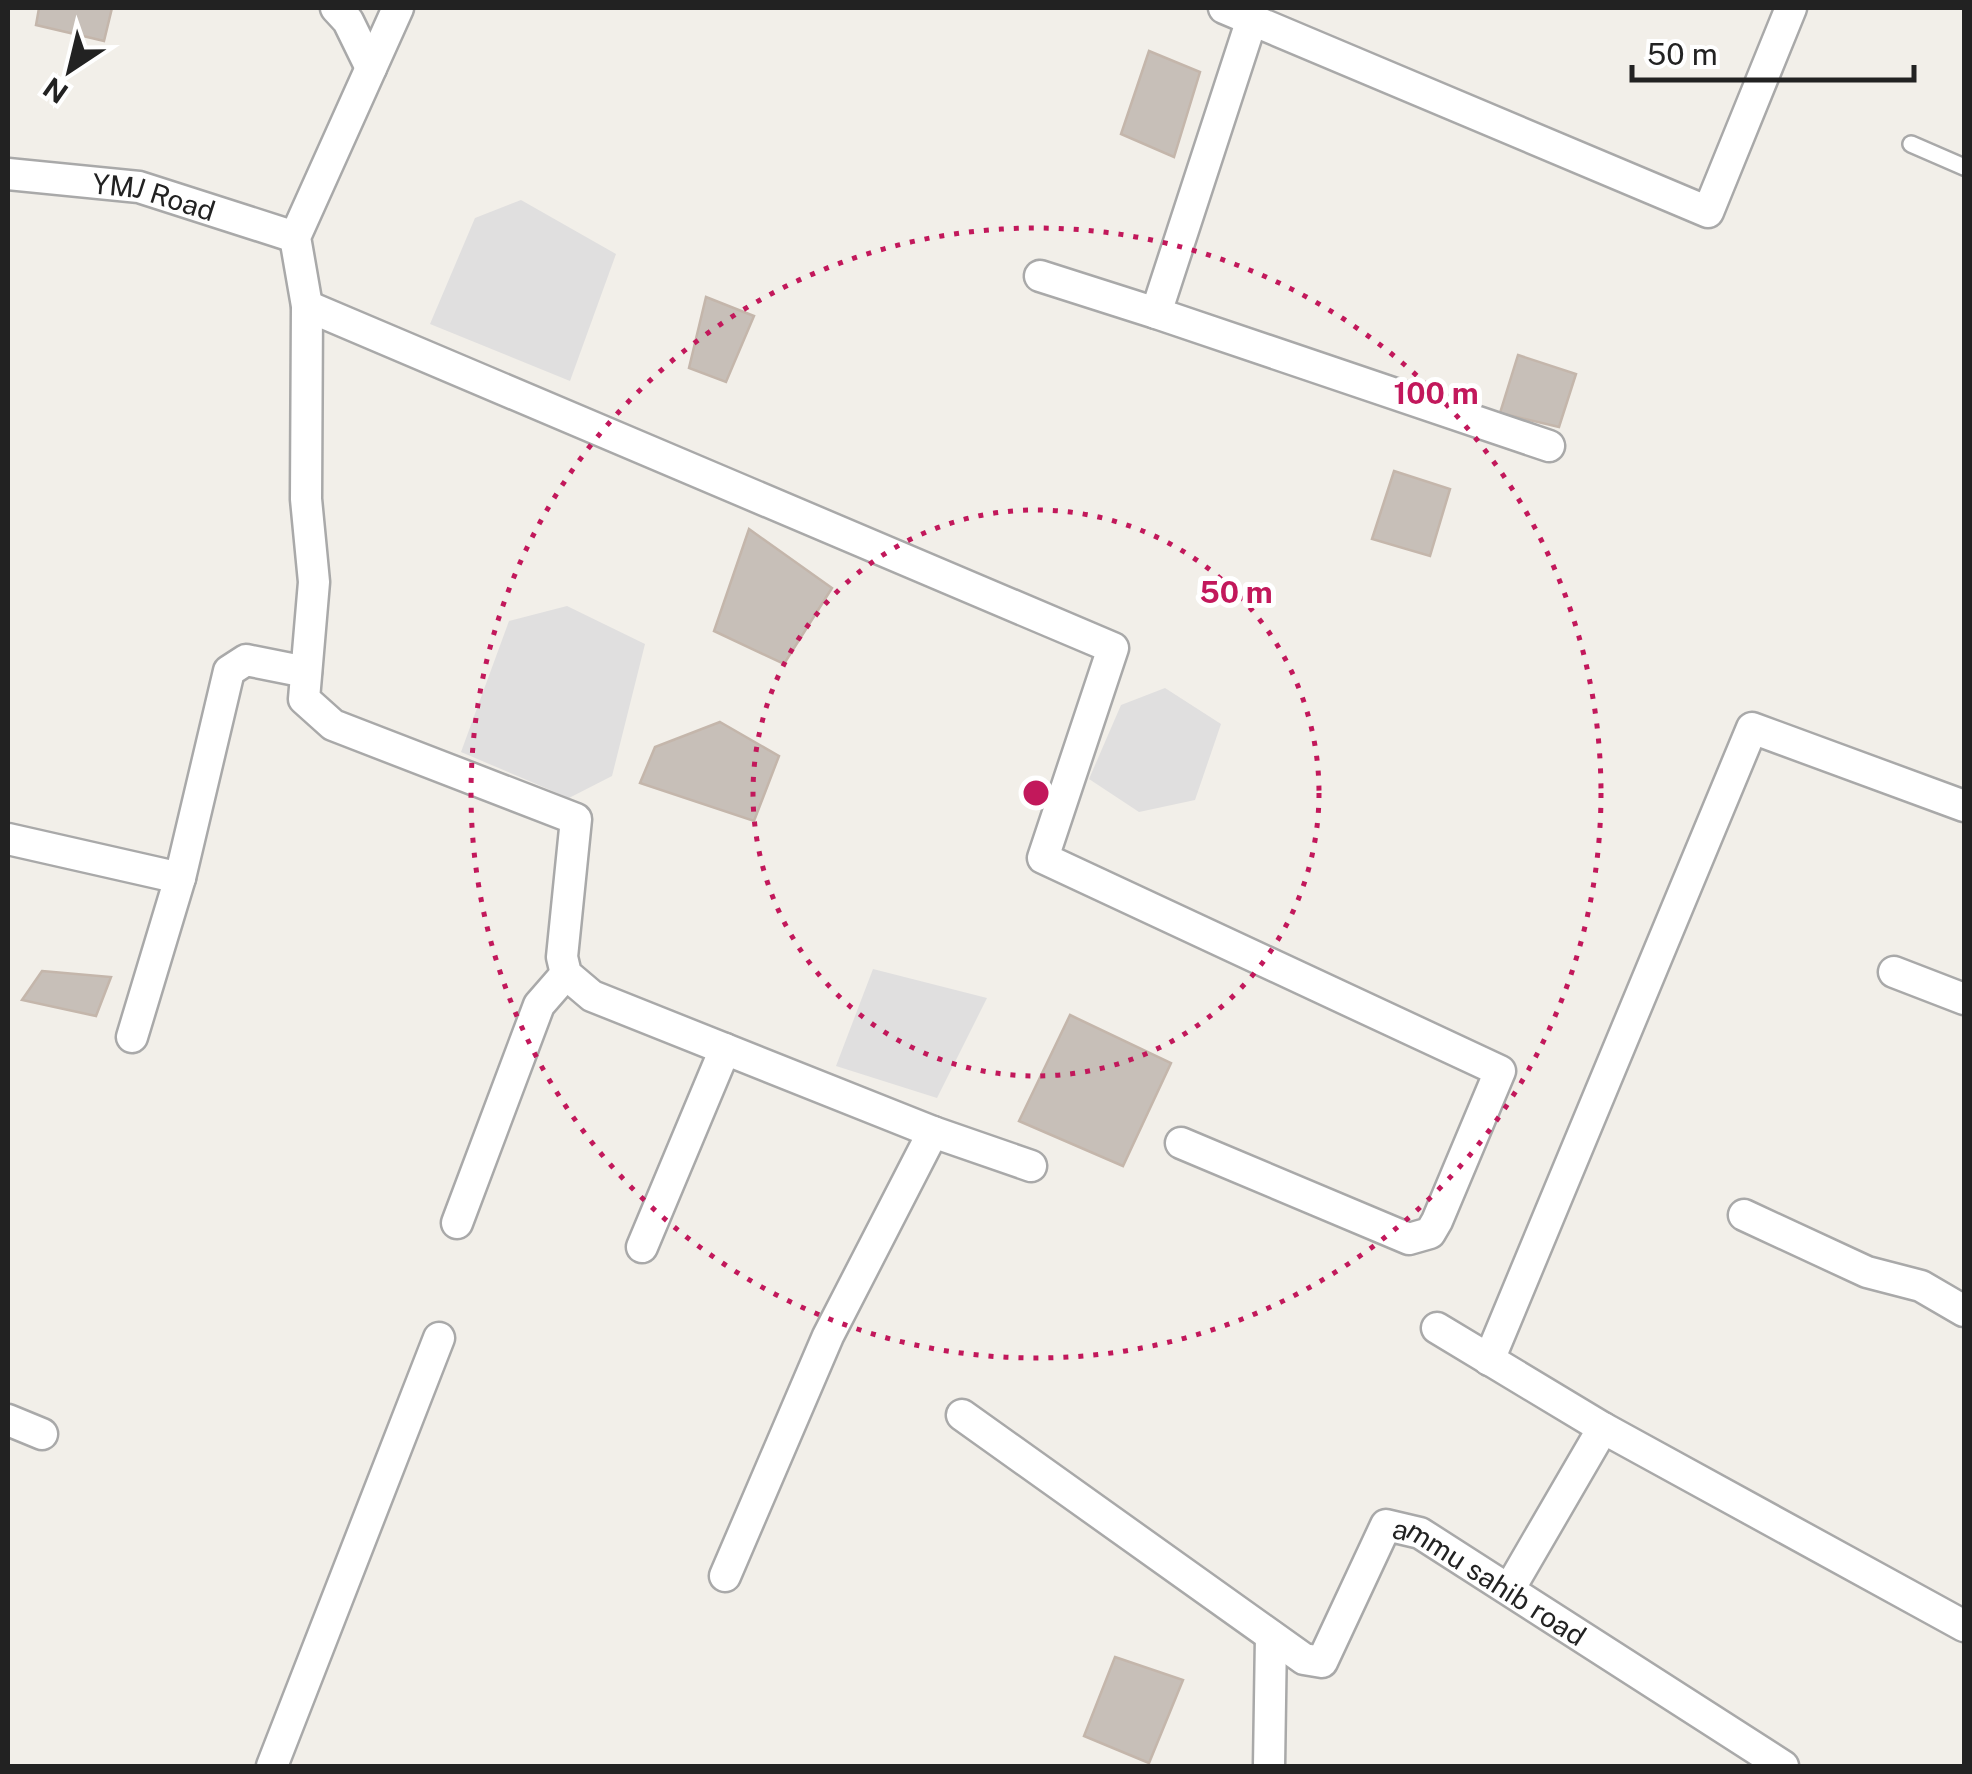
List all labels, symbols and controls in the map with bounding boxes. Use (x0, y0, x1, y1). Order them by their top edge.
north arrow (20, 20, 120, 120)
scale bar (1632, 20, 1914, 82)
text: 50 m (1647, 36, 1718, 72)
text: N (37, 71, 74, 111)
street label: YMJ Road (91, 166, 220, 227)
text: 100 m (1393, 375, 1479, 411)
text: 50 m (1199, 574, 1273, 610)
centre of rings (1018, 775, 1054, 811)
street label: ammu sahib road (1389, 1511, 1593, 1652)

